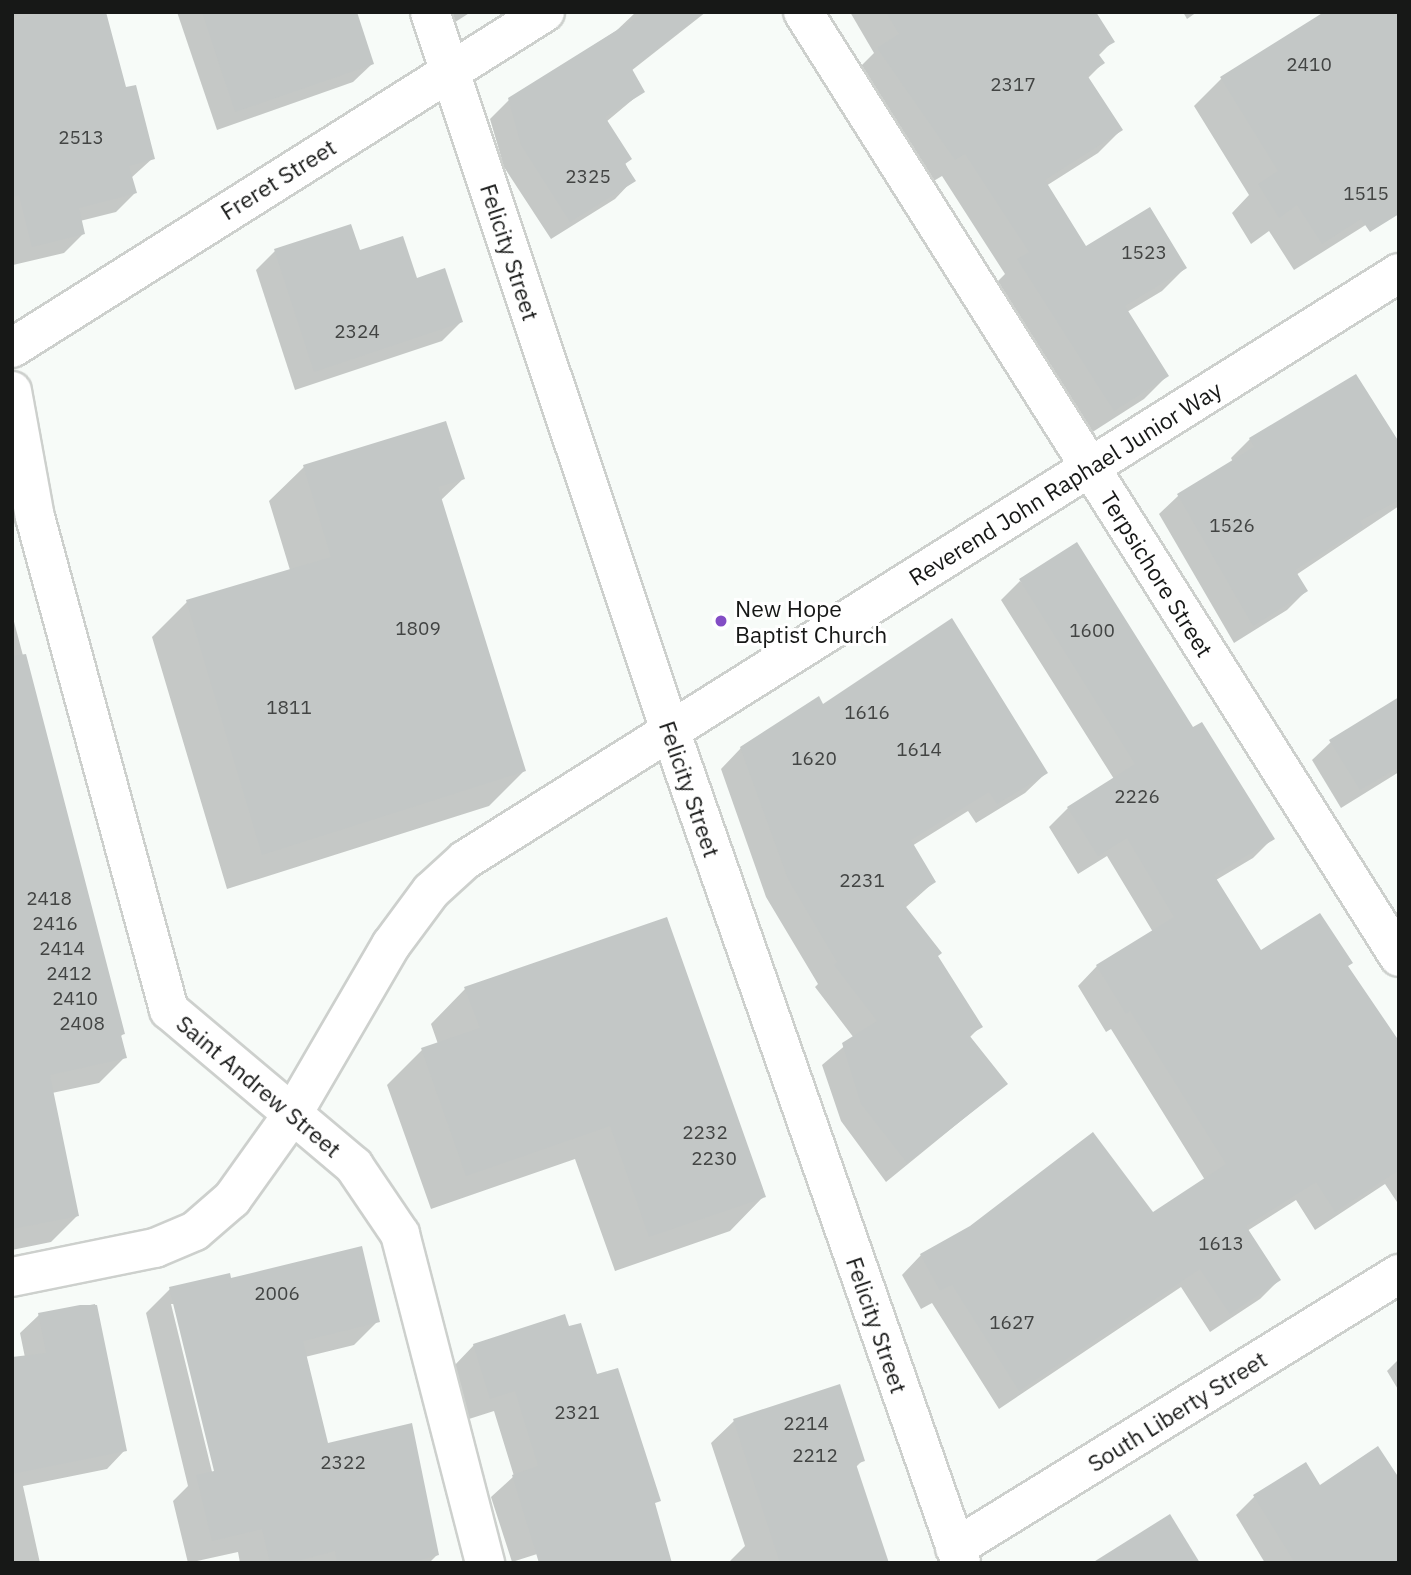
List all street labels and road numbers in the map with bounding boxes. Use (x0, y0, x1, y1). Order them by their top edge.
street label: Freret Street (215, 133, 341, 225)
street label: Felicity Street (475, 180, 545, 324)
street label: Reverend John Raphael Junior Way (904, 375, 1226, 591)
street label: Terpsichore Street (1095, 486, 1219, 662)
street label: Felicity Street (654, 717, 726, 861)
street label: Saint Andrew Street (171, 1009, 347, 1163)
street label: Felicity Street (841, 1253, 913, 1397)
street label: South Liberty Street (1082, 1345, 1272, 1477)

